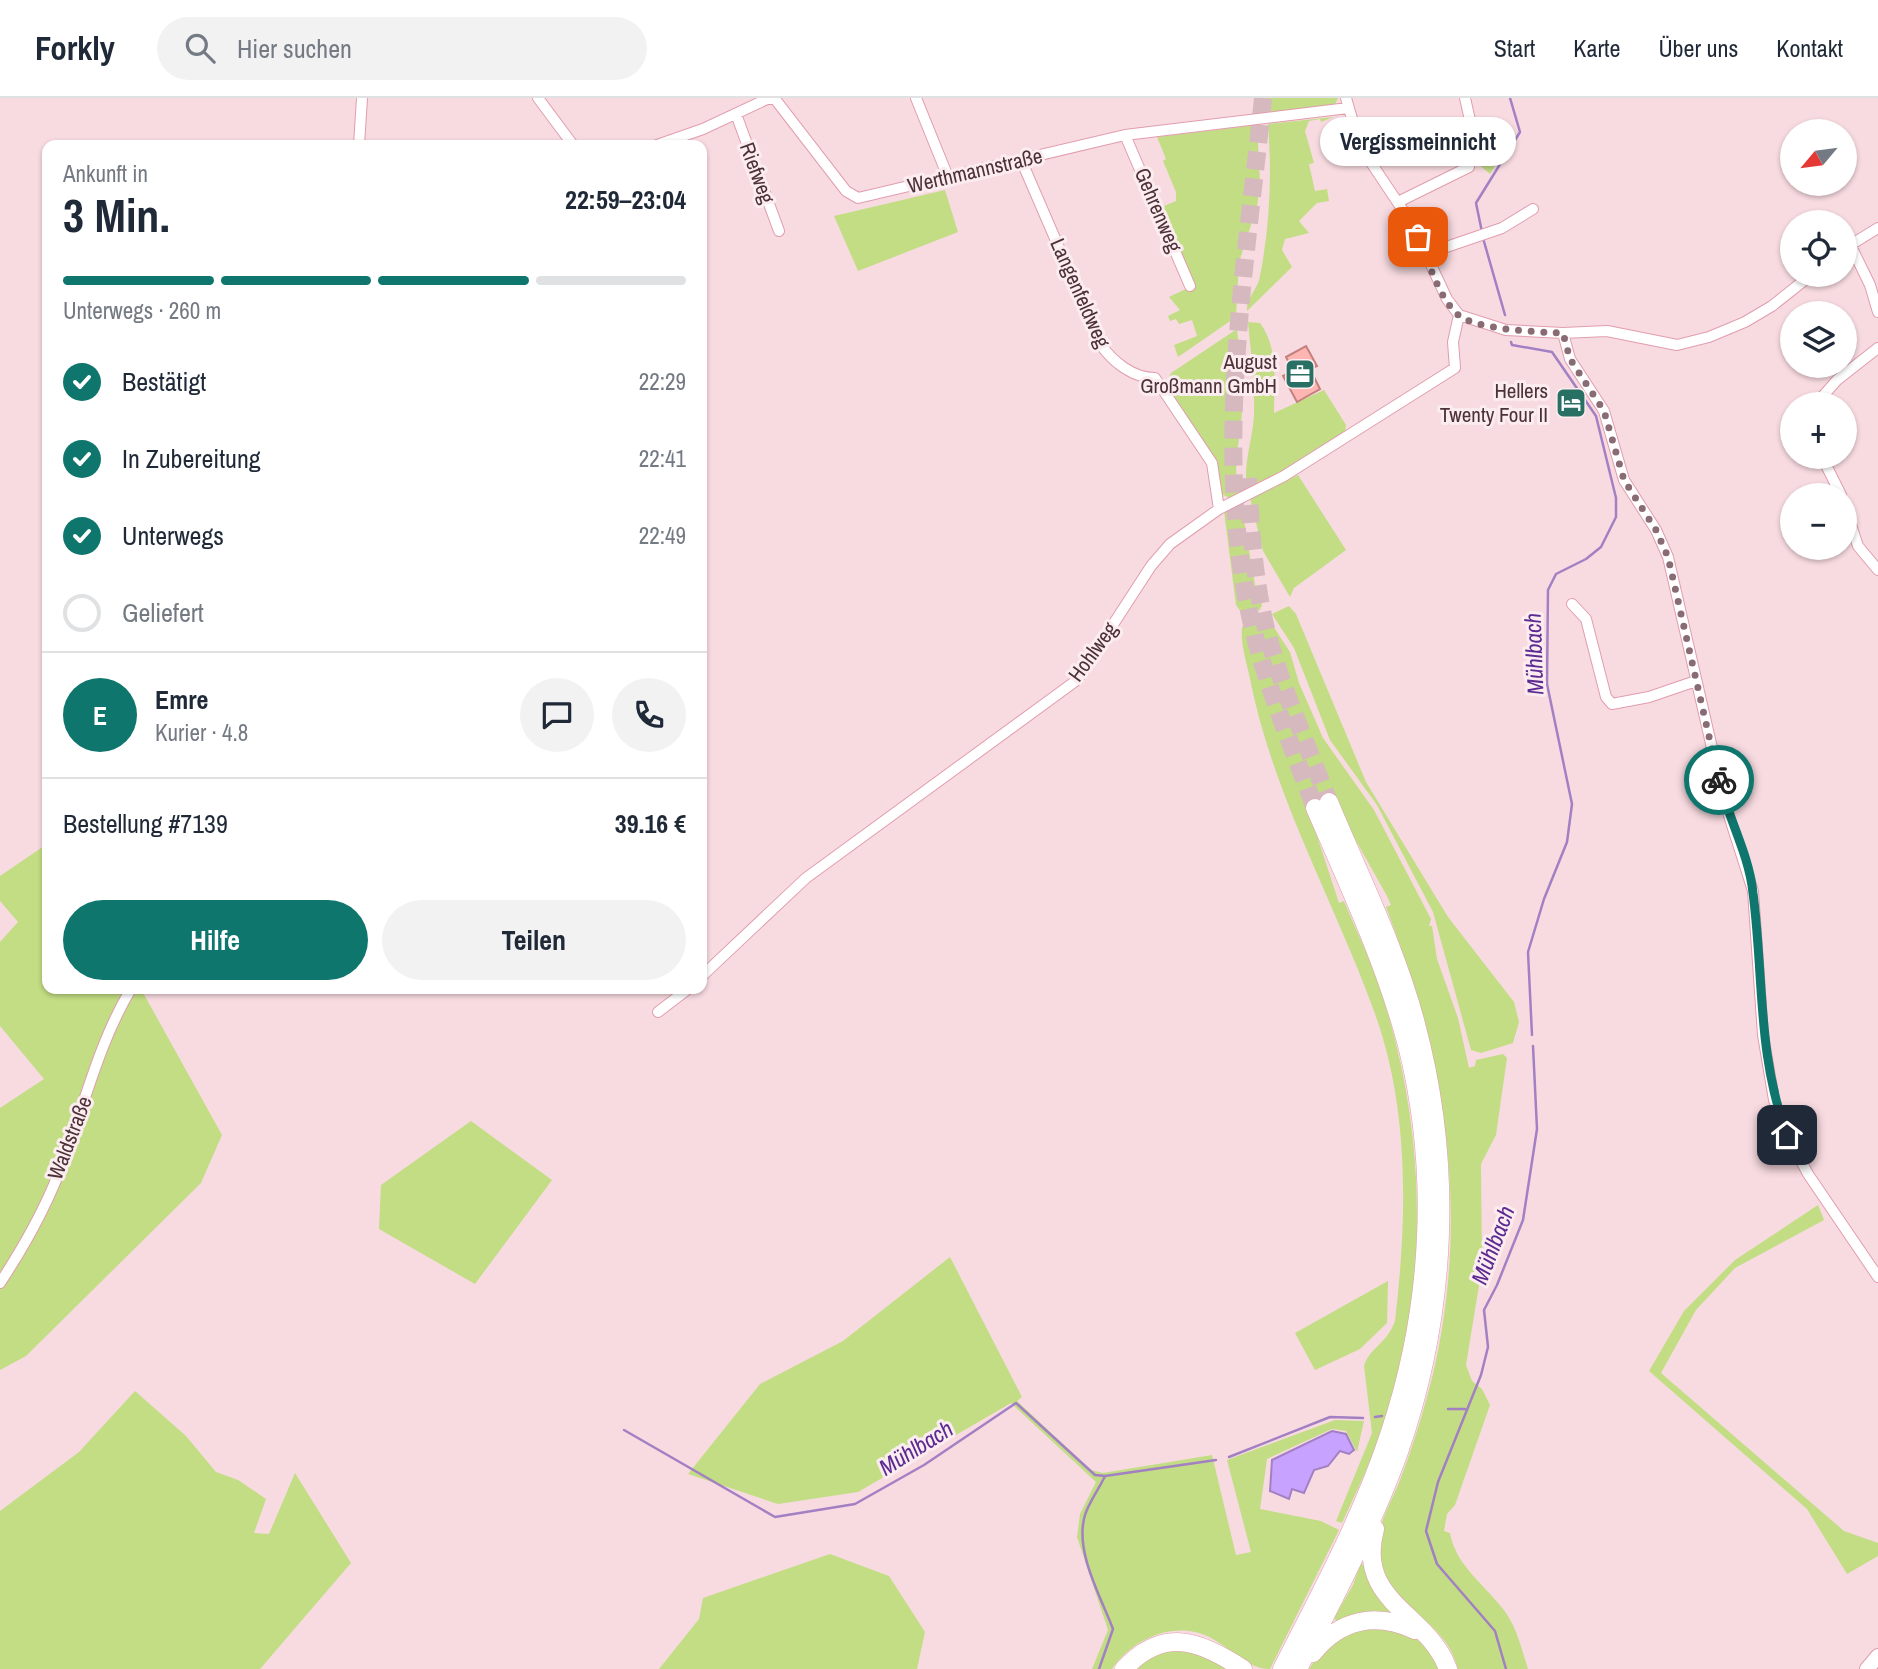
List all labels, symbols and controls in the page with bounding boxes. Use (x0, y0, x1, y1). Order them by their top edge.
search box (157, 17, 647, 80)
text: Forkly (35, 26, 115, 70)
icon: search (181, 29, 219, 67)
text: Hier suchen (237, 31, 352, 66)
text: Start (1494, 32, 1535, 64)
text: Karte (1573, 32, 1620, 64)
text: Über uns (1658, 32, 1738, 64)
text: Kontakt (1776, 32, 1843, 64)
callout: Vergissmeinnicht (1320, 118, 1516, 167)
north arrow (1780, 119, 1857, 196)
map controls (1780, 119, 1857, 560)
text: Vergissmeinnicht (1340, 126, 1496, 157)
street label: Riefweg (733, 138, 782, 208)
street label: Werthmannstraße (905, 141, 1045, 200)
text: Ankunft in (63, 158, 148, 189)
street label: Gehrenweg (1128, 163, 1189, 257)
text: 22:59–23:04 (565, 182, 686, 217)
text: 3 Min. (63, 184, 170, 246)
pin (1388, 207, 1448, 267)
button: locate (1780, 210, 1857, 287)
icon: bag (1399, 218, 1437, 256)
street label: Langenfeldweg (1043, 234, 1118, 352)
text: Unterwegs · 260 m (63, 295, 221, 326)
button: layers (1780, 301, 1857, 378)
place label: August Großmann GmbH (1140, 347, 1277, 400)
office icon: August Großmann GmbH (1283, 357, 1317, 391)
icon: check (63, 363, 101, 401)
text: Bestätigt (122, 364, 206, 399)
text: 22:29 (639, 366, 686, 397)
place label: Hellers Twenty Four II (1440, 376, 1548, 429)
hotel icon: Hellers Twenty Four II (1554, 386, 1588, 420)
button: + (1780, 392, 1857, 469)
icon: check (63, 440, 101, 478)
text: In Zubereitung (122, 441, 261, 476)
text: 22:41 (639, 443, 686, 474)
button: − (1780, 483, 1857, 560)
icon: check (63, 517, 101, 555)
text: Unterwegs (122, 518, 224, 553)
text: 22:49 (639, 520, 686, 551)
text: Geliefert (122, 595, 204, 630)
water label: Mühlbach (1517, 613, 1550, 695)
street label: Hohlweg (1061, 616, 1124, 687)
button: chat (520, 678, 594, 752)
button: phone (612, 678, 686, 752)
text: Emre (155, 682, 208, 717)
text: E (93, 698, 107, 733)
text: Kurier · 4.8 (155, 717, 248, 748)
courier (1684, 745, 1754, 815)
icon: bike (1700, 761, 1738, 799)
text: Bestellung #7139 (63, 806, 228, 841)
text: 39.16 € (615, 806, 686, 841)
button: Hilfe (63, 900, 368, 980)
button: Teilen (382, 900, 686, 980)
street label: Waldstraße (40, 1092, 99, 1184)
pin (1757, 1105, 1817, 1165)
icon: home (1768, 1116, 1806, 1154)
water label: Mühlbach (1463, 1201, 1522, 1289)
water label: Mühlbach (873, 1413, 959, 1482)

